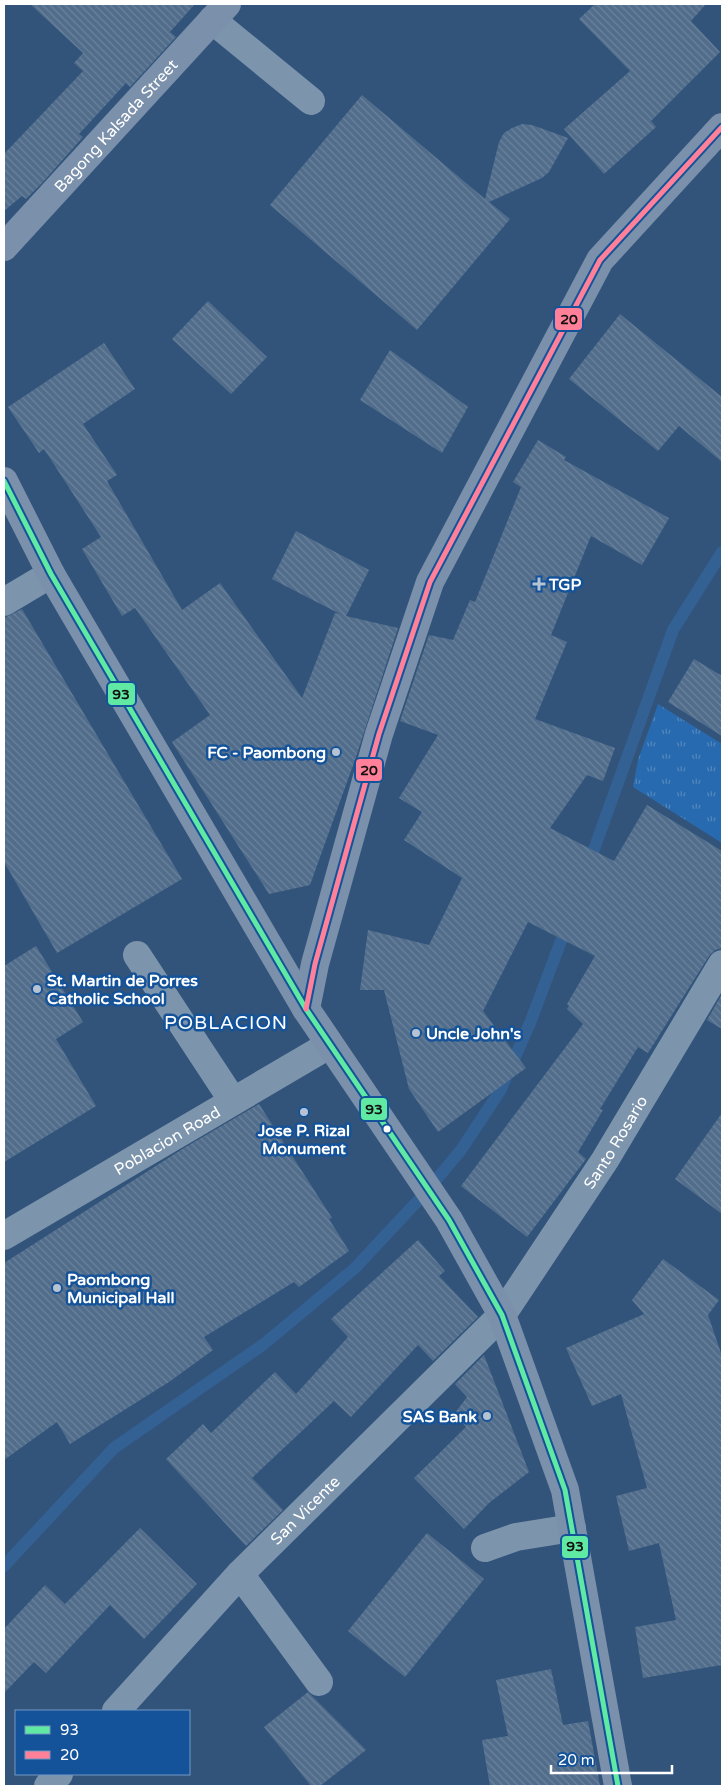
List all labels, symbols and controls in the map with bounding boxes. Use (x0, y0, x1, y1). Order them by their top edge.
street label: Bagong Kalsada Street (50, 55, 182, 197)
line badge: 20 (554, 307, 583, 331)
text: 20 (560, 311, 578, 328)
place label: TGP (548, 575, 581, 595)
marker: TGP (533, 578, 545, 590)
line badge: 93 (107, 682, 136, 706)
text: 93 (112, 686, 130, 703)
place label: FC - Paombong (207, 743, 326, 763)
marker: FC - Paombong (330, 746, 342, 758)
line badge: 20 (355, 758, 383, 782)
text: 20 (360, 762, 378, 779)
place label: St. Martin de Porres Catholic School (47, 971, 198, 1009)
marker: St. Martin de Porres Catholic School (31, 983, 43, 995)
district label: POBLACION (164, 1012, 288, 1034)
place label: Uncle John's (426, 1024, 522, 1044)
marker: Uncle John's (410, 1027, 422, 1039)
street label: Santo Rosario (580, 1092, 652, 1193)
line badge: 93 (360, 1097, 388, 1121)
text: 93 (365, 1101, 383, 1118)
street label: Poblacion Road (111, 1102, 224, 1180)
marker: Jose P. Rizal Monument (298, 1106, 310, 1118)
place label: Jose P. Rizal Monument (257, 1121, 350, 1159)
unlabelled marker (382, 1124, 392, 1134)
place label: Paombong Municipal Hall (67, 1270, 175, 1308)
marker: Paombong Municipal Hall (51, 1282, 63, 1294)
place label: SAS Bank (403, 1407, 477, 1427)
marker: SAS Bank (481, 1410, 493, 1422)
street label: San Vicente (267, 1472, 345, 1549)
line badge: 93 (561, 1535, 589, 1559)
text: 93 (566, 1538, 584, 1555)
legend (15, 1710, 190, 1775)
text: 93 (60, 1721, 79, 1739)
scale bar (551, 1742, 672, 1774)
text: 20 (60, 1746, 79, 1764)
text: 20 m (558, 1751, 595, 1769)

